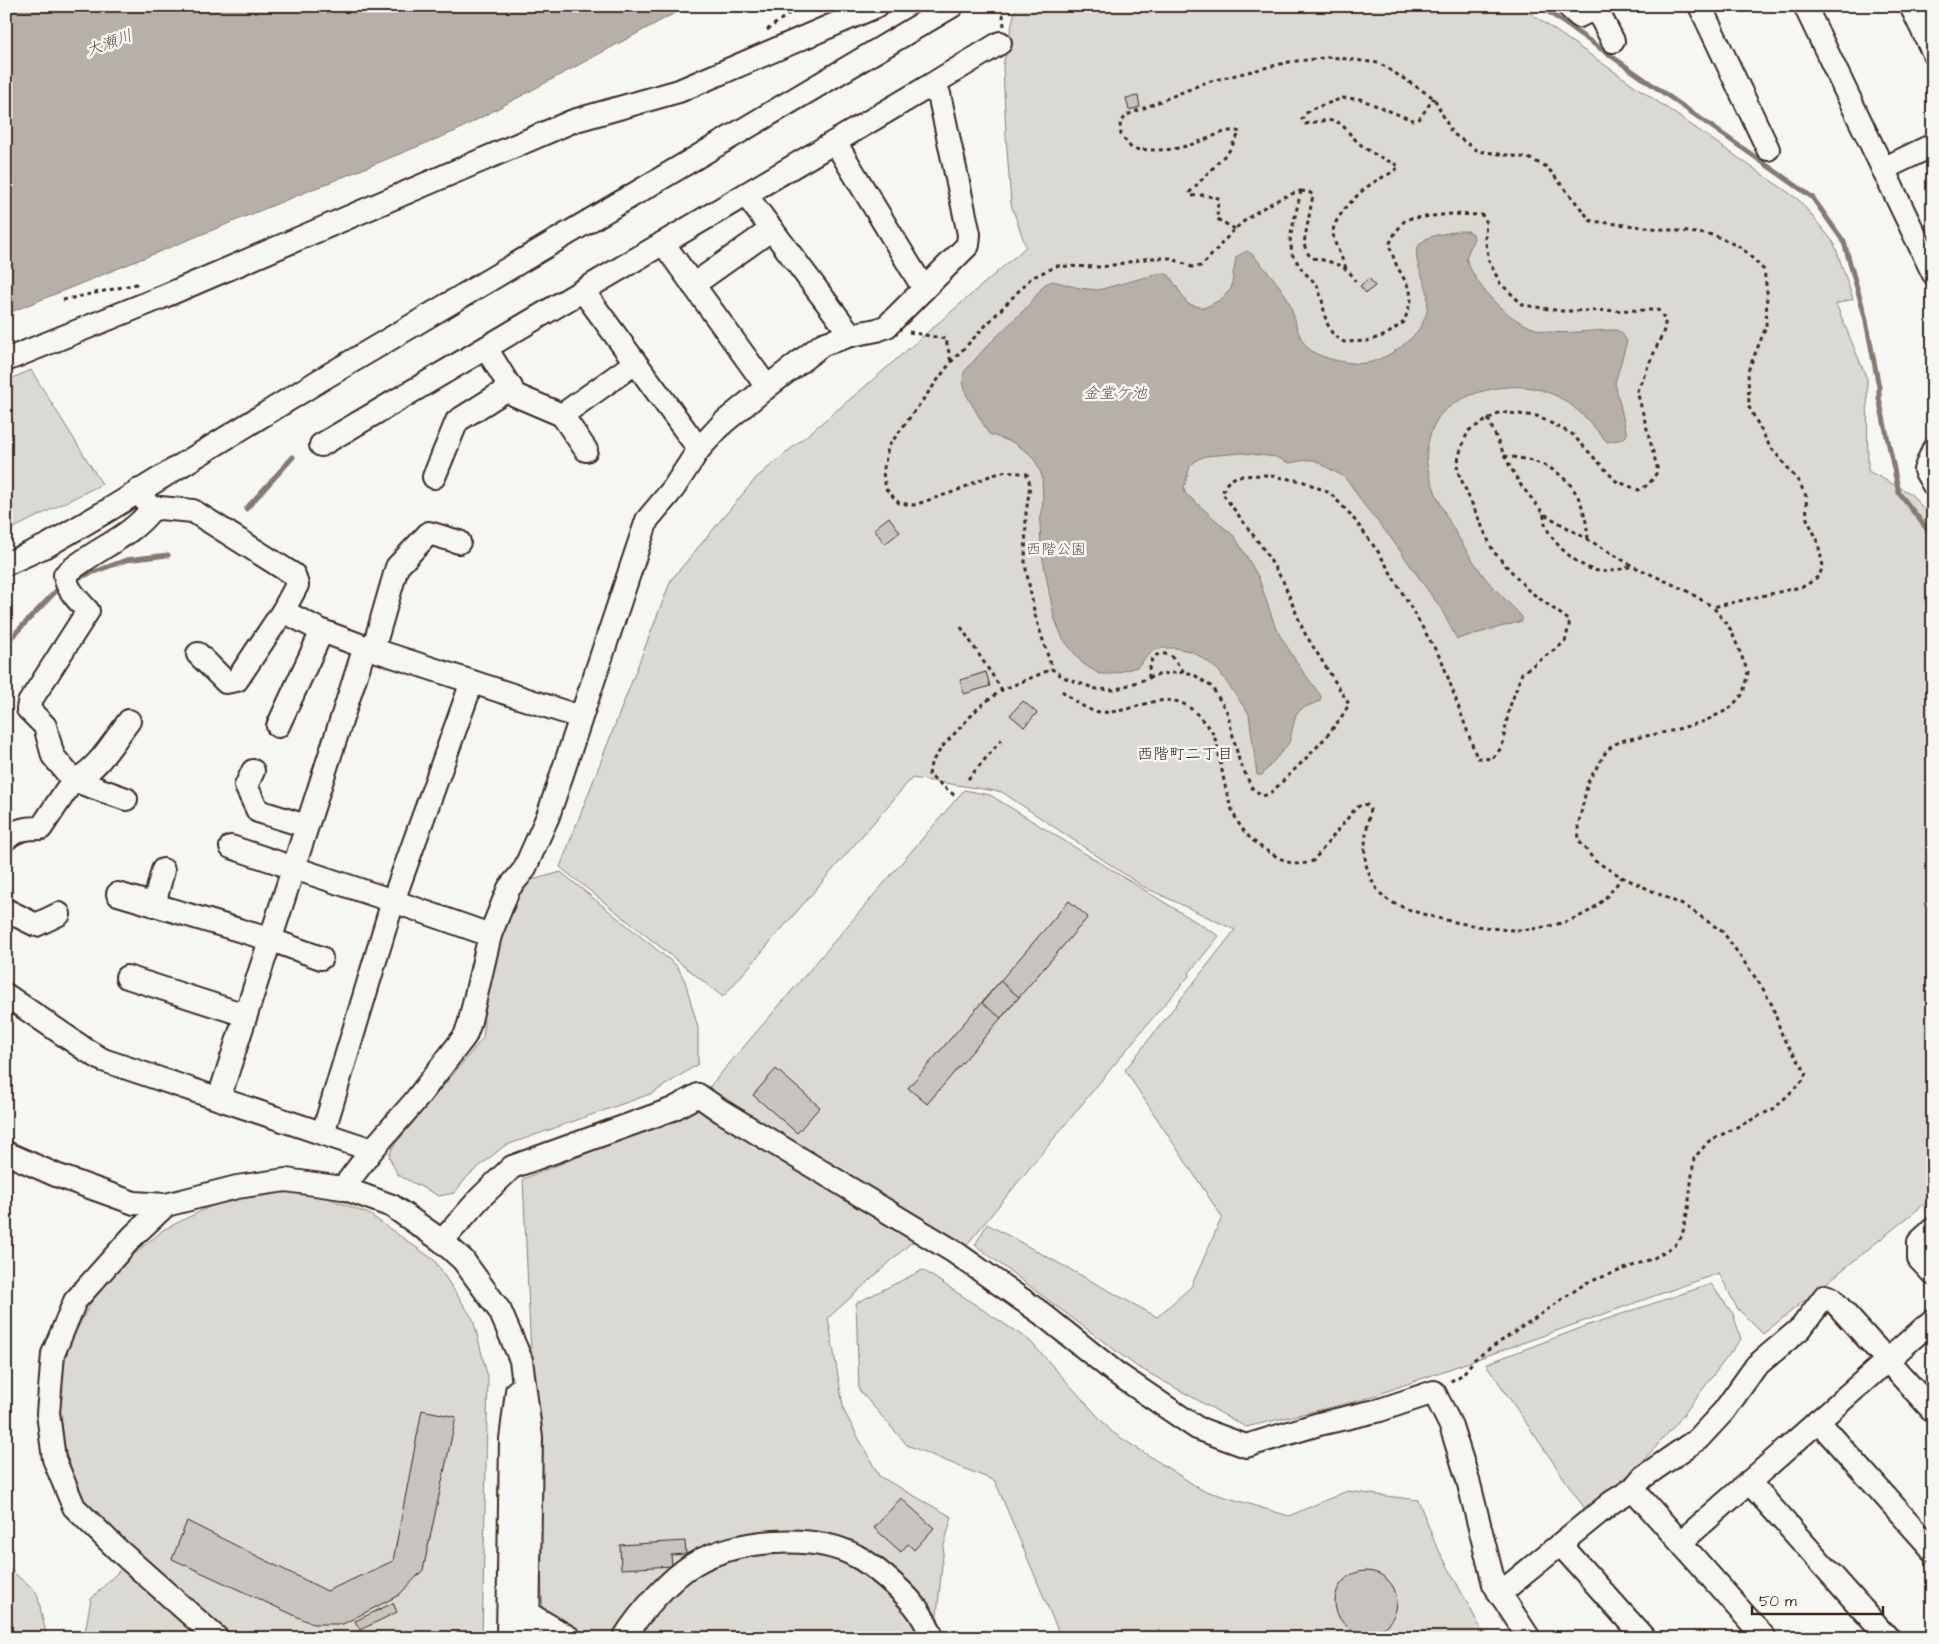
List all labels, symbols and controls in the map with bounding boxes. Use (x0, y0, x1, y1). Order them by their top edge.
water label: 大瀬川 (83, 24, 135, 62)
water label: 金堂ケ池 (1083, 382, 1148, 404)
park label: 西階公園 (1026, 539, 1086, 560)
district label: 西階町二丁目 (1137, 743, 1233, 765)
scale bar (1752, 1584, 1883, 1616)
text: 50 m (1759, 1591, 1797, 1612)

